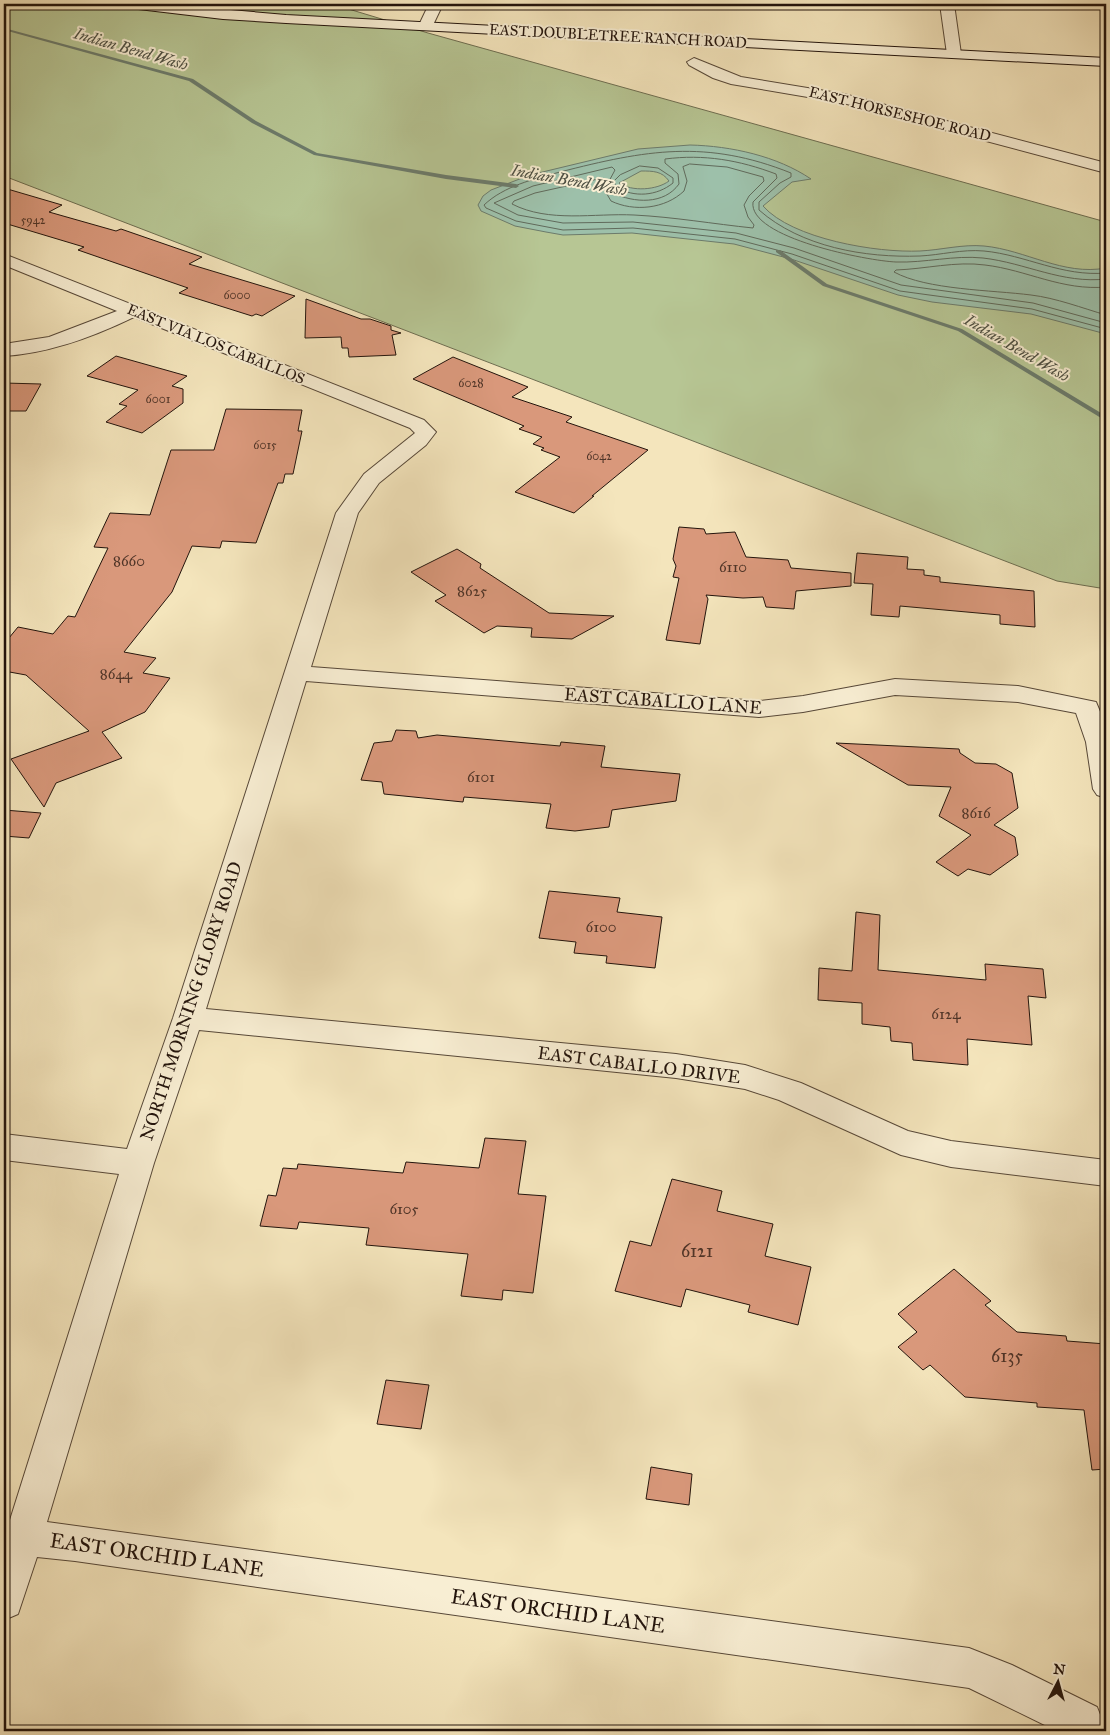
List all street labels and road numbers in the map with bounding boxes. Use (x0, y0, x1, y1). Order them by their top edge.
street label: EAST DOUBLETREE RANCH ROAD (489, 20, 748, 52)
street label: EAST HORSESHOE ROAD (807, 83, 993, 145)
street label: EAST VIA LOS CABALLOS (124, 300, 308, 388)
street label: EAST CABALLO LANE (563, 683, 763, 719)
street label: NORTH MORNING GLORY ROAD (135, 859, 247, 1143)
street label: EAST CABALLO DRIVE (536, 1042, 742, 1088)
street label: EAST ORCHID LANE (48, 1527, 266, 1583)
street label: EAST ORCHID LANE (449, 1583, 667, 1639)

